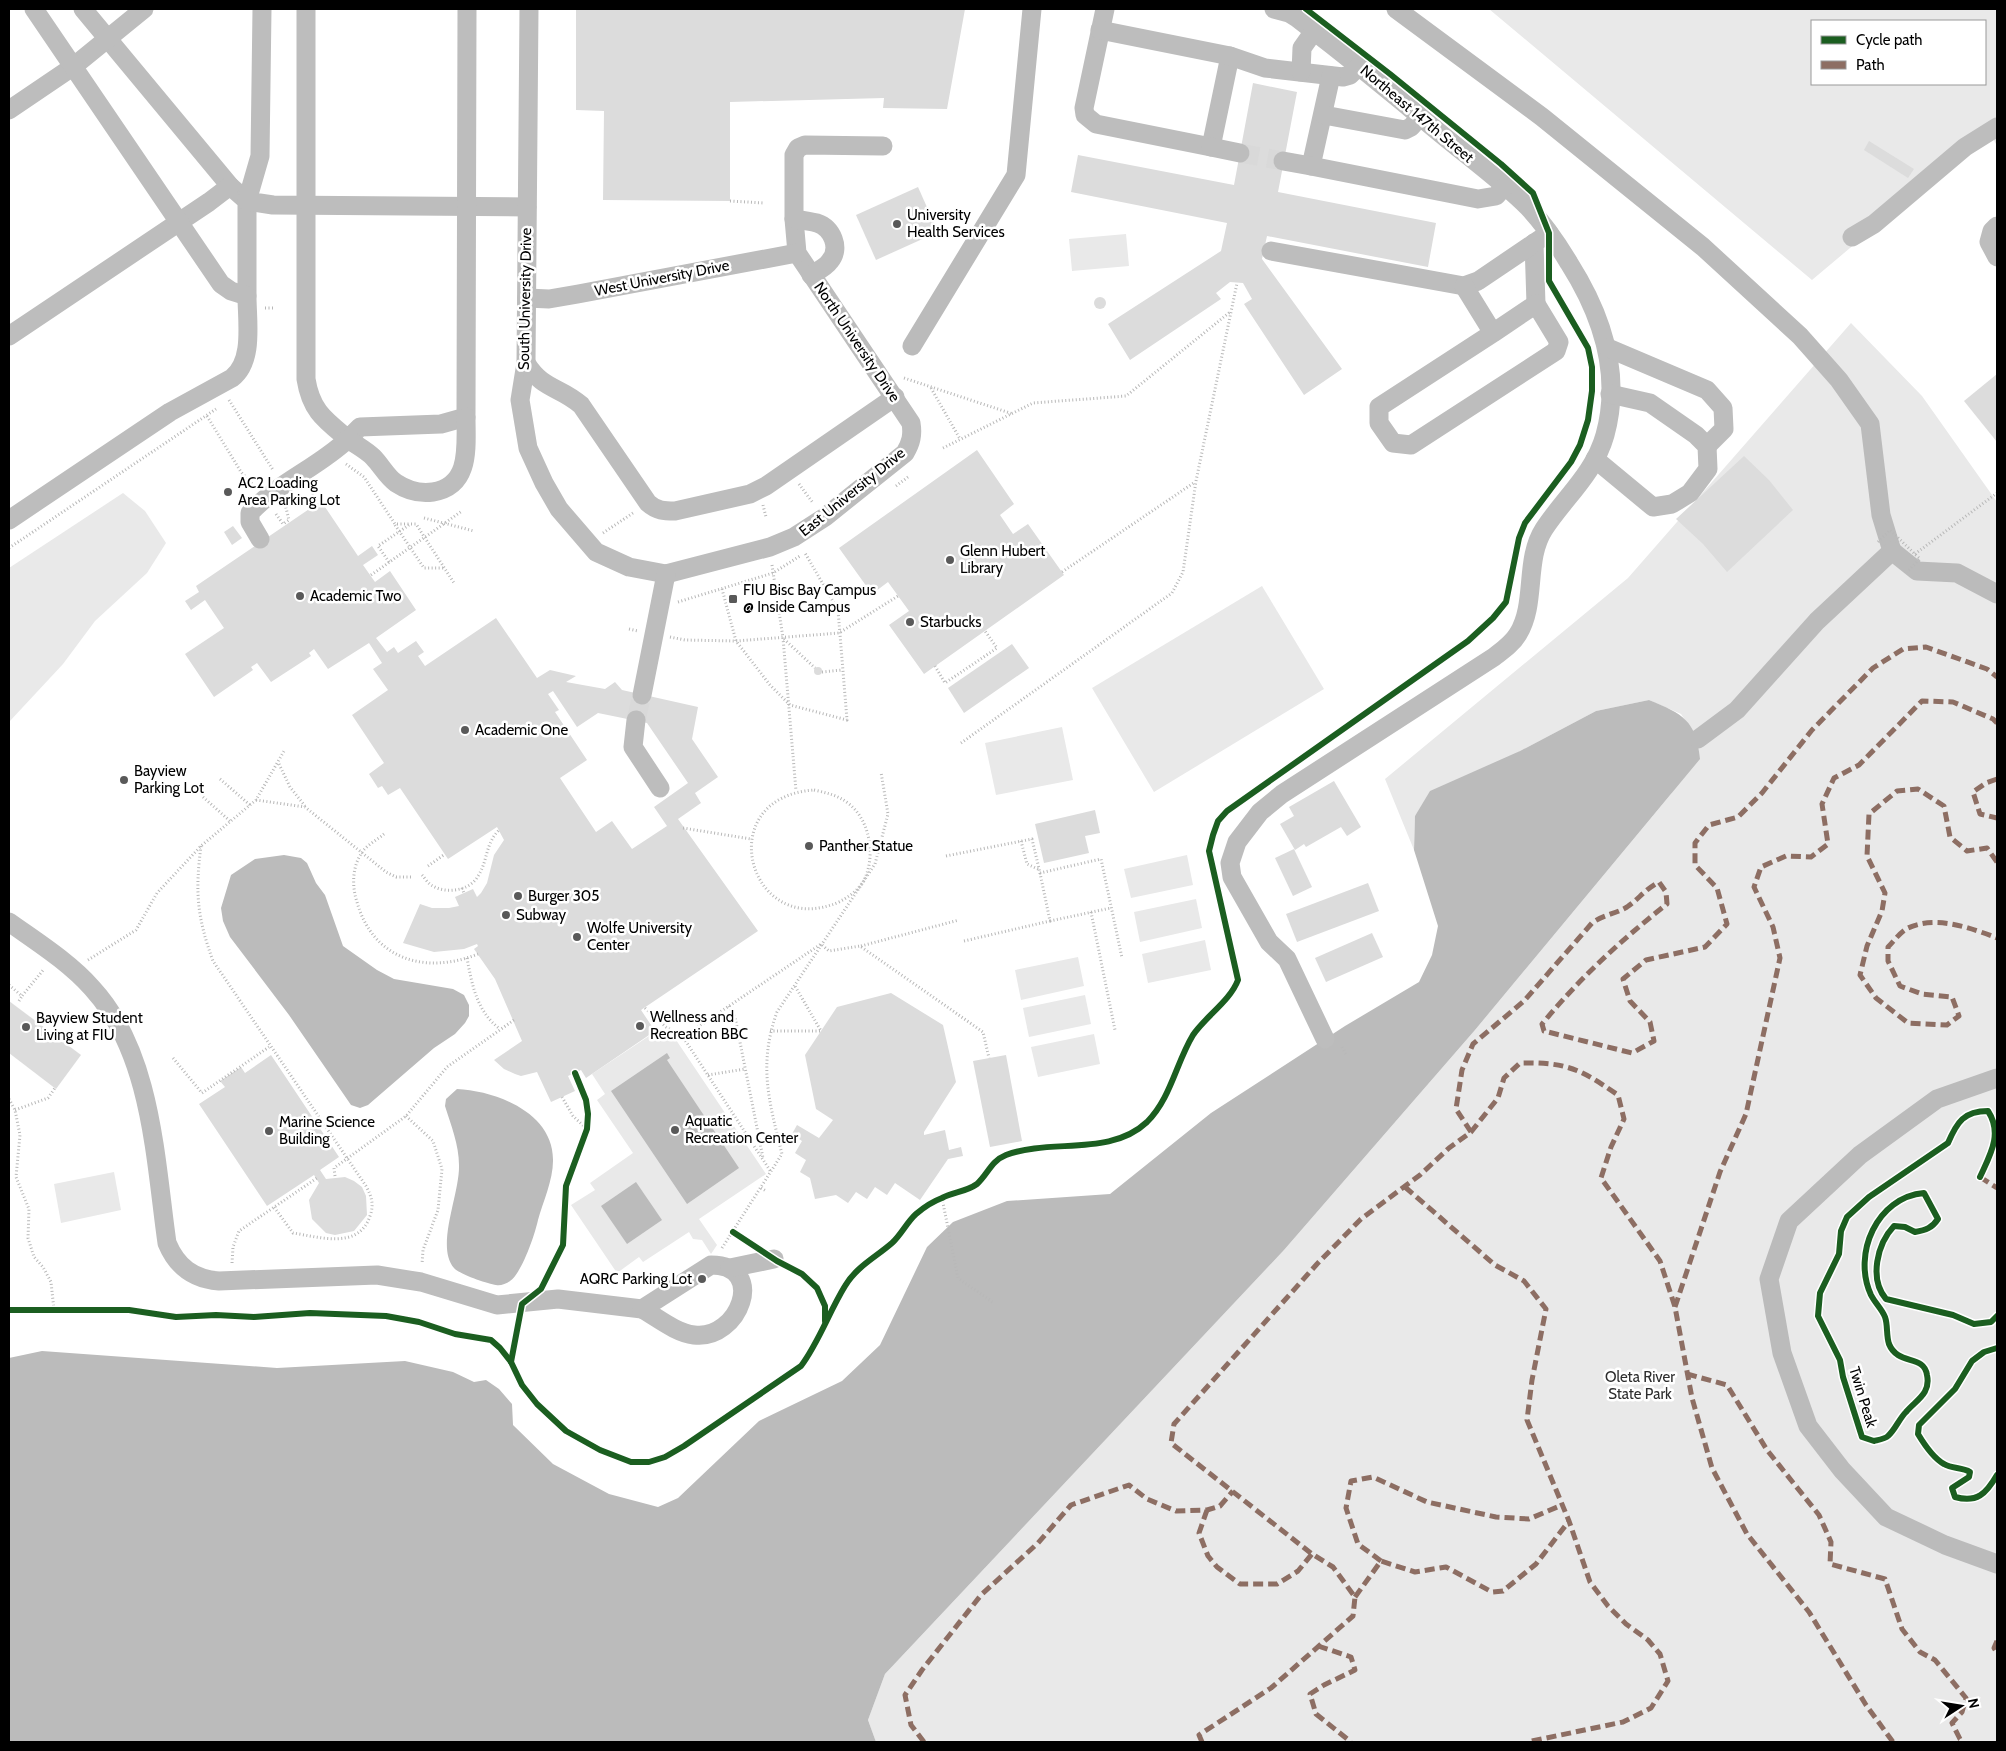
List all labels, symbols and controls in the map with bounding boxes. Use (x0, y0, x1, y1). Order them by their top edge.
legend (1811, 20, 1986, 85)
text: Cycle path (1856, 31, 1922, 49)
text: Path (1856, 56, 1885, 74)
street label: Northeast 147th Street (1357, 61, 1477, 167)
place label: University Health Services (907, 206, 1005, 241)
marker: University Health Services (891, 218, 903, 230)
street label: South University Drive (515, 227, 535, 370)
street label: West University Drive (593, 256, 731, 300)
street label: North University Drive (810, 279, 904, 406)
street label: East University Drive (795, 444, 909, 540)
place label: AC2 Loading Area Parking Lot (238, 474, 340, 509)
marker: AC2 Loading Area Parking Lot (222, 486, 234, 498)
place label: Glenn Hubert Library (960, 542, 1045, 577)
marker: Glenn Hubert Library (944, 554, 956, 566)
place label: FIU Bisc Bay Campus @ Inside Campus (743, 581, 876, 616)
place label: Academic Two (310, 587, 402, 605)
marker: Academic Two (294, 590, 306, 602)
marker: FIU Bisc Bay Campus @ Inside Campus (727, 593, 739, 605)
place label: Starbucks (920, 613, 981, 631)
marker: Starbucks (904, 616, 916, 628)
place label: Academic One (475, 721, 568, 739)
marker: Academic One (459, 724, 471, 736)
place label: Bayview Parking Lot (134, 762, 204, 797)
marker: Bayview Parking Lot (118, 774, 130, 786)
place label: Panther Statue (819, 837, 913, 855)
marker: Panther Statue (803, 840, 815, 852)
place label: Burger 305 (528, 887, 599, 905)
marker: Burger 305 (512, 890, 524, 902)
place label: Subway (516, 906, 566, 924)
marker: Subway (500, 909, 512, 921)
place label: Wolfe University Center (587, 919, 693, 954)
marker: Wolfe University Center (571, 931, 583, 943)
place label: Wellness and Recreation BBC (650, 1008, 748, 1043)
place label: Bayview Student Living at FIU (36, 1009, 143, 1044)
marker: Wellness and Recreation BBC (634, 1020, 646, 1032)
marker: Bayview Student Living at FIU (20, 1021, 32, 1033)
place label: Aquatic Recreation Center (685, 1112, 798, 1147)
place label: Marine Science Building (279, 1113, 375, 1148)
marker: Aquatic Recreation Center (669, 1124, 681, 1136)
marker: Marine Science Building (263, 1125, 275, 1137)
place label: AQRC Parking Lot (580, 1270, 692, 1288)
marker: AQRC Parking Lot (696, 1273, 708, 1285)
street label: Twin Peak (1845, 1364, 1881, 1430)
park label: Oleta River State Park (1605, 1368, 1675, 1403)
north arrow (1936, 1681, 1986, 1731)
text: N (1964, 1697, 1984, 1710)

